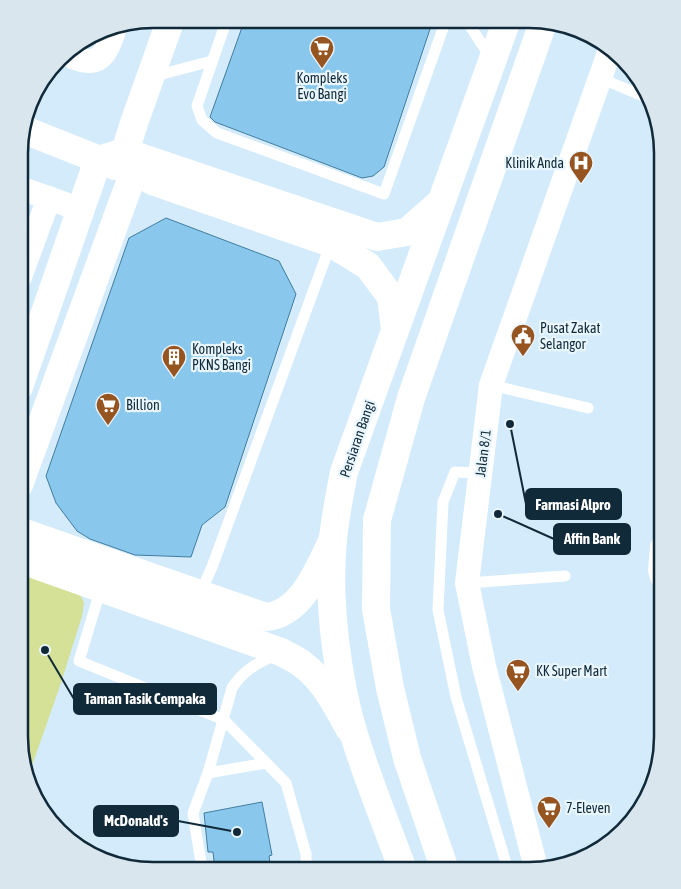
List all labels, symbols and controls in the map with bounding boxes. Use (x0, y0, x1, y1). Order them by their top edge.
supermarket icon: Kompleks Evo Bangi (309, 35, 335, 69)
place label: Kompleks Evo Bangi (297, 70, 348, 102)
hospital icon: Klinik Anda (568, 150, 594, 184)
place label: Klinik Anda (505, 155, 564, 171)
place label: Pusat Zakat Selangor (540, 320, 601, 352)
public building icon: Pusat Zakat Selangor (510, 323, 536, 357)
place label: Kompleks PKNS Bangi (192, 341, 251, 373)
building icon: Kompleks PKNS Bangi (161, 344, 187, 378)
supermarket icon: Billion (95, 392, 121, 426)
place label: Billion (126, 397, 160, 413)
street label: Persiaran Bangi (336, 399, 378, 479)
street label: Jalan 8/1 (472, 428, 494, 478)
callout: Farmasi Alpro (526, 489, 621, 519)
text: Farmasi Alpro (535, 496, 611, 513)
callout: Affin Bank (554, 524, 630, 554)
text: Affin Bank (563, 530, 621, 547)
supermarket icon: KK Super Mart (505, 658, 531, 692)
place label: KK Super Mart (536, 663, 607, 679)
callout: Taman Tasik Cempaka (74, 684, 216, 714)
text: Taman Tasik Cempaka (84, 690, 206, 707)
supermarket icon: 7-Eleven (536, 795, 562, 829)
place label: 7-Eleven (566, 800, 611, 816)
callout: McDonald's (94, 806, 178, 836)
text: McDonald's (104, 812, 169, 829)

